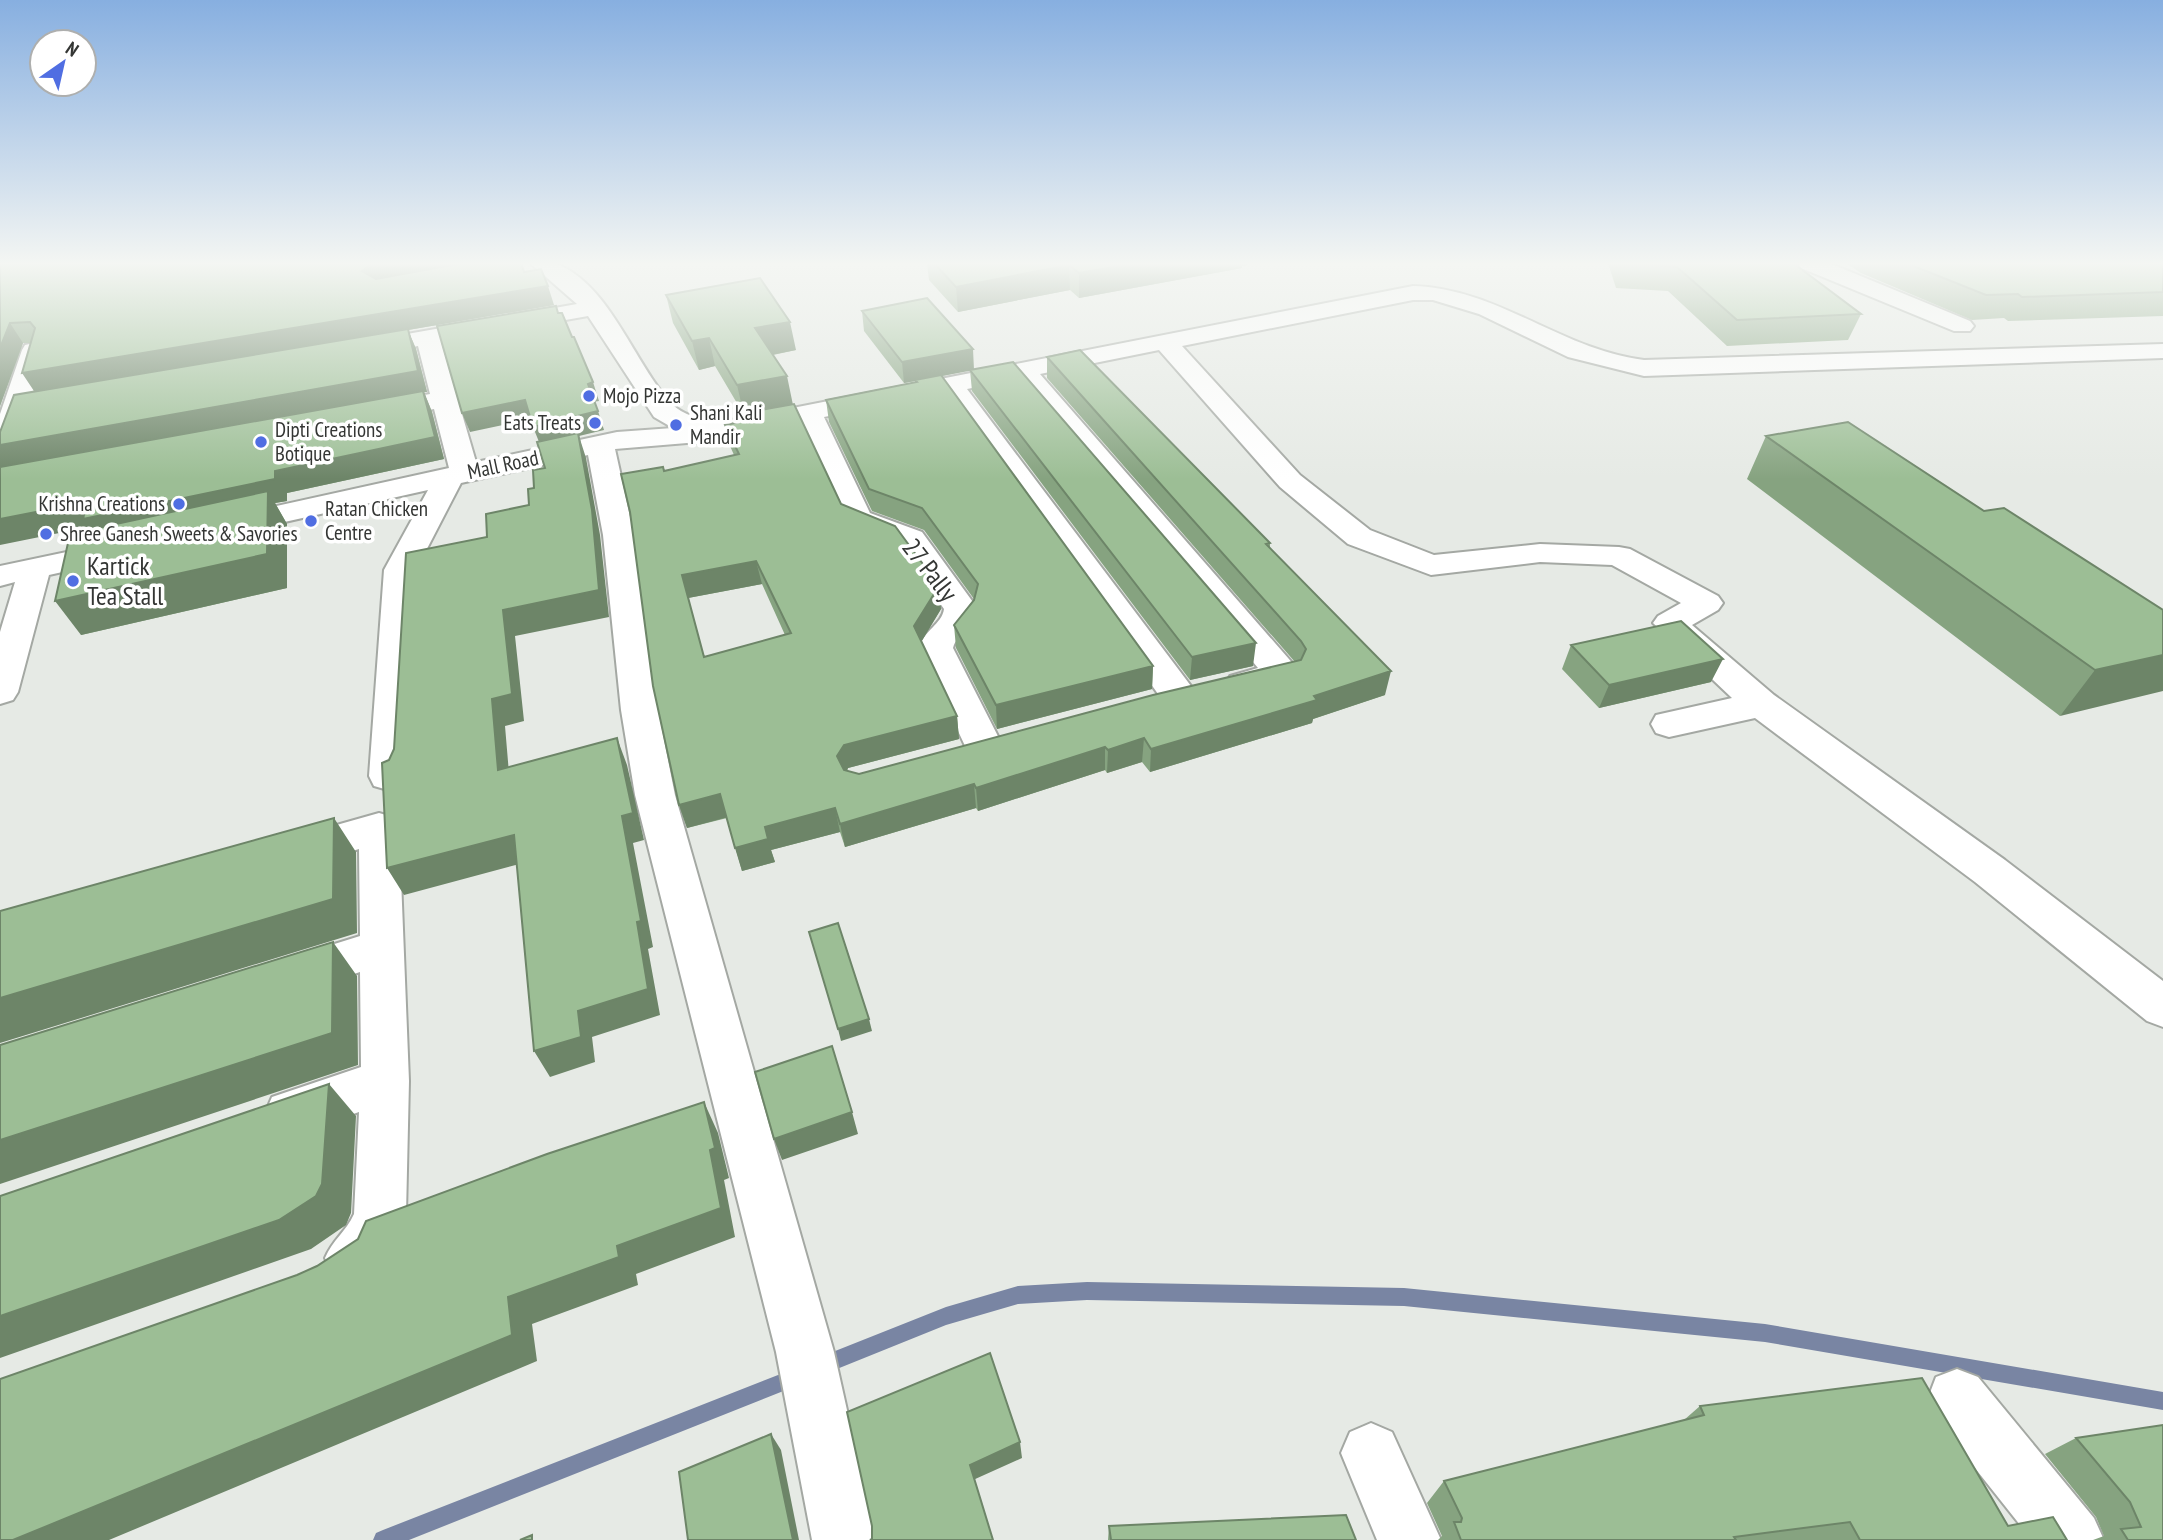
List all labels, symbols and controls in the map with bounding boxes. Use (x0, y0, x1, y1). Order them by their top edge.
north arrow (28, 28, 98, 98)
text: N (62, 36, 83, 62)
place label: Mojo Pizza (603, 382, 681, 409)
marker: Mojo Pizza (581, 388, 597, 404)
place label: Shani Kali Mandir (690, 399, 763, 450)
place label: Eats Treats (504, 409, 581, 436)
marker: Eats Treats (587, 415, 603, 431)
place label: Dipti Creations Botique (275, 416, 382, 467)
marker: Shani Kali Mandir (668, 417, 684, 433)
marker: Dipti Creations Botique (253, 434, 269, 450)
street label: Mall Road (465, 444, 541, 485)
place label: Krishna Creations (38, 490, 165, 517)
place label: Ratan Chicken Centre (325, 495, 428, 546)
marker: Krishna Creations (171, 496, 187, 512)
marker: Ratan Chicken Centre (303, 513, 319, 529)
place label: Shree Ganesh Sweets & Savories (60, 520, 298, 547)
marker: Shree Ganesh Sweets & Savories (38, 526, 54, 542)
street label: 27 Pally (895, 532, 965, 608)
place label: Kartick Tea Stall (87, 549, 163, 612)
marker: Kartick Tea Stall (65, 573, 81, 589)

